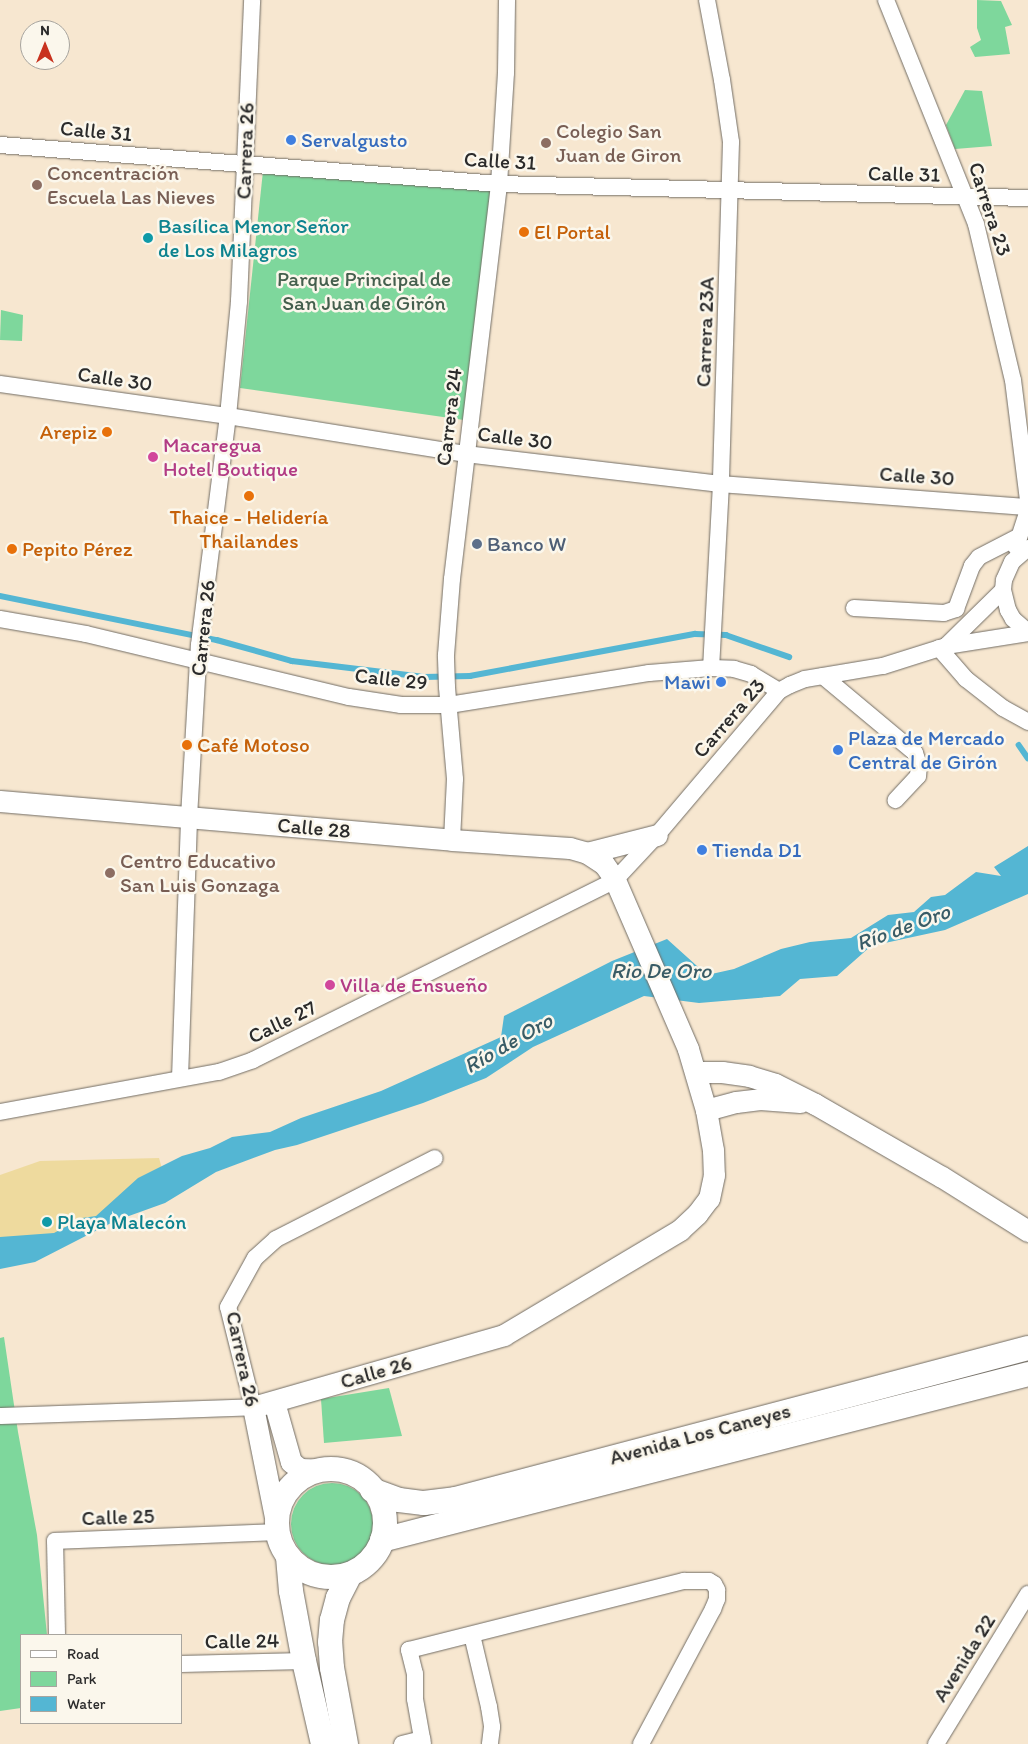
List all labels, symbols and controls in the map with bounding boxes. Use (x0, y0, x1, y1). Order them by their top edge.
north arrow (20, 20, 70, 70)
text: N (40, 22, 50, 39)
street label: Carrera 26 (231, 102, 259, 200)
street label: Calle 31 (59, 115, 133, 147)
place label: Colegio San Juan de Giron (556, 118, 681, 168)
place label: Servalgusto (301, 127, 408, 153)
marker: Servalgusto (285, 134, 297, 146)
marker: Colegio San Juan de Giron (540, 137, 552, 149)
street label: Calle 31 (463, 147, 537, 175)
street label: Carrera 23 (963, 159, 1017, 259)
place label: Concentración Escuela Las Nieves (47, 160, 215, 210)
street label: Calle 31 (868, 161, 940, 187)
marker: Concentración Escuela Las Nieves (31, 179, 43, 191)
place label: Basílica Menor Señor de Los Milagros (158, 213, 348, 263)
place label: El Portal (534, 219, 611, 245)
marker: El Portal (518, 226, 530, 238)
marker: Basílica Menor Señor de Los Milagros (142, 232, 154, 244)
park label: Parque Principal de San Juan de Girón (277, 266, 451, 316)
street label: Carrera 23A (690, 276, 720, 388)
street label: Calle 30 (76, 361, 154, 397)
street label: Carrera 24 (431, 367, 467, 467)
place label: Arepiz (40, 419, 97, 445)
street label: Calle 30 (476, 421, 554, 455)
marker: Arepiz (101, 426, 113, 438)
place label: Macaregua Hotel Boutique (163, 432, 298, 482)
marker: Macaregua Hotel Boutique (147, 451, 159, 463)
street label: Calle 30 (879, 461, 955, 491)
marker: Thaice - Helidería Thailandes (243, 490, 255, 502)
place label: Thaice - Helidería Thailandes (170, 504, 328, 554)
place label: Banco W (487, 531, 566, 557)
place label: Pepito Pérez (22, 536, 132, 562)
marker: Banco W (471, 538, 483, 550)
marker: Pepito Pérez (6, 543, 18, 555)
street label: Carrera 26 (185, 579, 221, 677)
street label: Calle 29 (353, 663, 429, 695)
place label: Mawi (664, 669, 711, 695)
street label: Carrera 23 (688, 673, 770, 763)
marker: Mawi (715, 676, 727, 688)
place label: Plaza de Mercado Central de Girón (848, 725, 1005, 775)
place label: Café Motoso (197, 732, 309, 758)
marker: Café Motoso (181, 739, 193, 751)
marker: Plaza de Mercado Central de Girón (832, 744, 844, 756)
street label: Calle 28 (276, 812, 352, 844)
place label: Tienda D1 (712, 837, 802, 863)
marker: Tienda D1 (696, 844, 708, 856)
place label: Centro Educativo San Luis Gonzaga (120, 848, 279, 898)
marker: Centro Educativo San Luis Gonzaga (104, 867, 116, 879)
water label: Río de Oro (852, 898, 954, 956)
water label: Rio De Oro (610, 958, 712, 984)
place label: Villa de Ensueño (340, 972, 488, 998)
marker: Villa de Ensueño (324, 979, 336, 991)
street label: Calle 27 (244, 995, 320, 1049)
water label: Río de Oro (459, 1007, 557, 1079)
place label: Playa Malecón (57, 1209, 186, 1235)
marker: Playa Malecón (41, 1216, 53, 1228)
street label: Carrera 26 (221, 1309, 265, 1409)
street label: Calle 26 (337, 1350, 415, 1394)
street label: Avenida Los Caneyes (606, 1398, 794, 1470)
street label: Calle 25 (81, 1503, 155, 1531)
street label: Avenida 22 (927, 1610, 1001, 1706)
street label: Calle 24 (204, 1628, 280, 1654)
legend (20, 1634, 182, 1724)
text: Road (67, 1645, 99, 1663)
text: Park (67, 1670, 97, 1688)
text: Water (67, 1695, 105, 1713)

